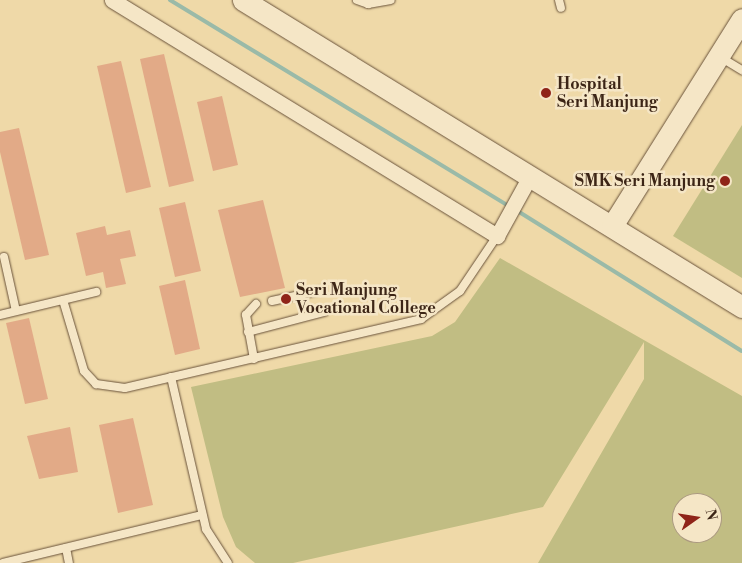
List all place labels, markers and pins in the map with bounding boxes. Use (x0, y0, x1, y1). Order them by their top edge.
place label: Hospital Seri Manjung (557, 74, 658, 112)
marker: Hospital Seri Manjung (539, 86, 553, 100)
place label: SMK Seri Manjung (575, 171, 715, 191)
marker: SMK Seri Manjung (719, 175, 731, 187)
place label: Seri Manjung Vocational College (296, 280, 436, 318)
marker: Seri Manjung Vocational College (280, 293, 292, 305)

